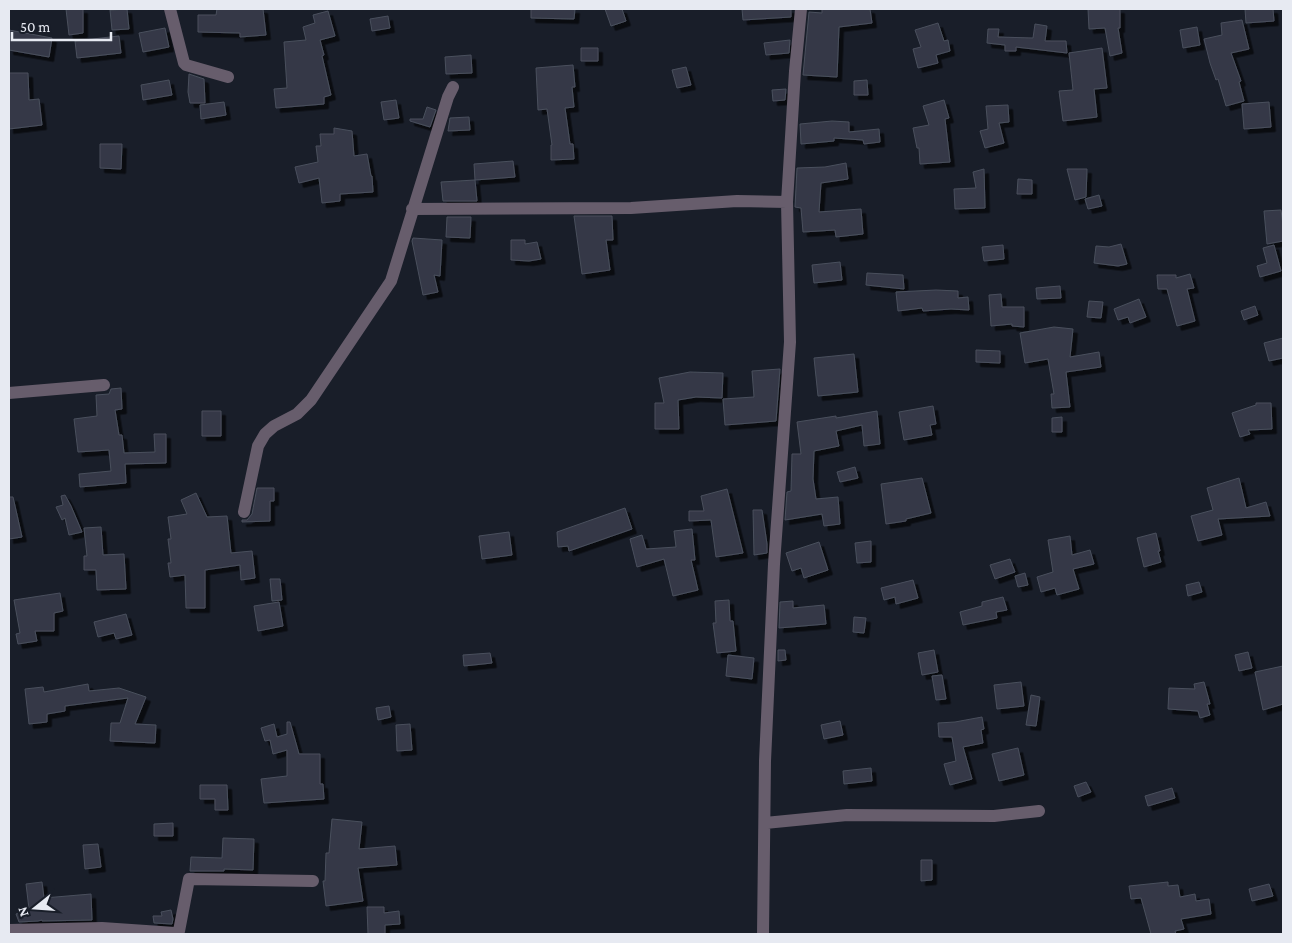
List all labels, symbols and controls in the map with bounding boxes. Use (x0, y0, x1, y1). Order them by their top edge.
scale bar (12, 10, 111, 42)
text: 50 m (20, 19, 50, 35)
north arrow (10, 883, 60, 933)
text: N (13, 904, 32, 919)

